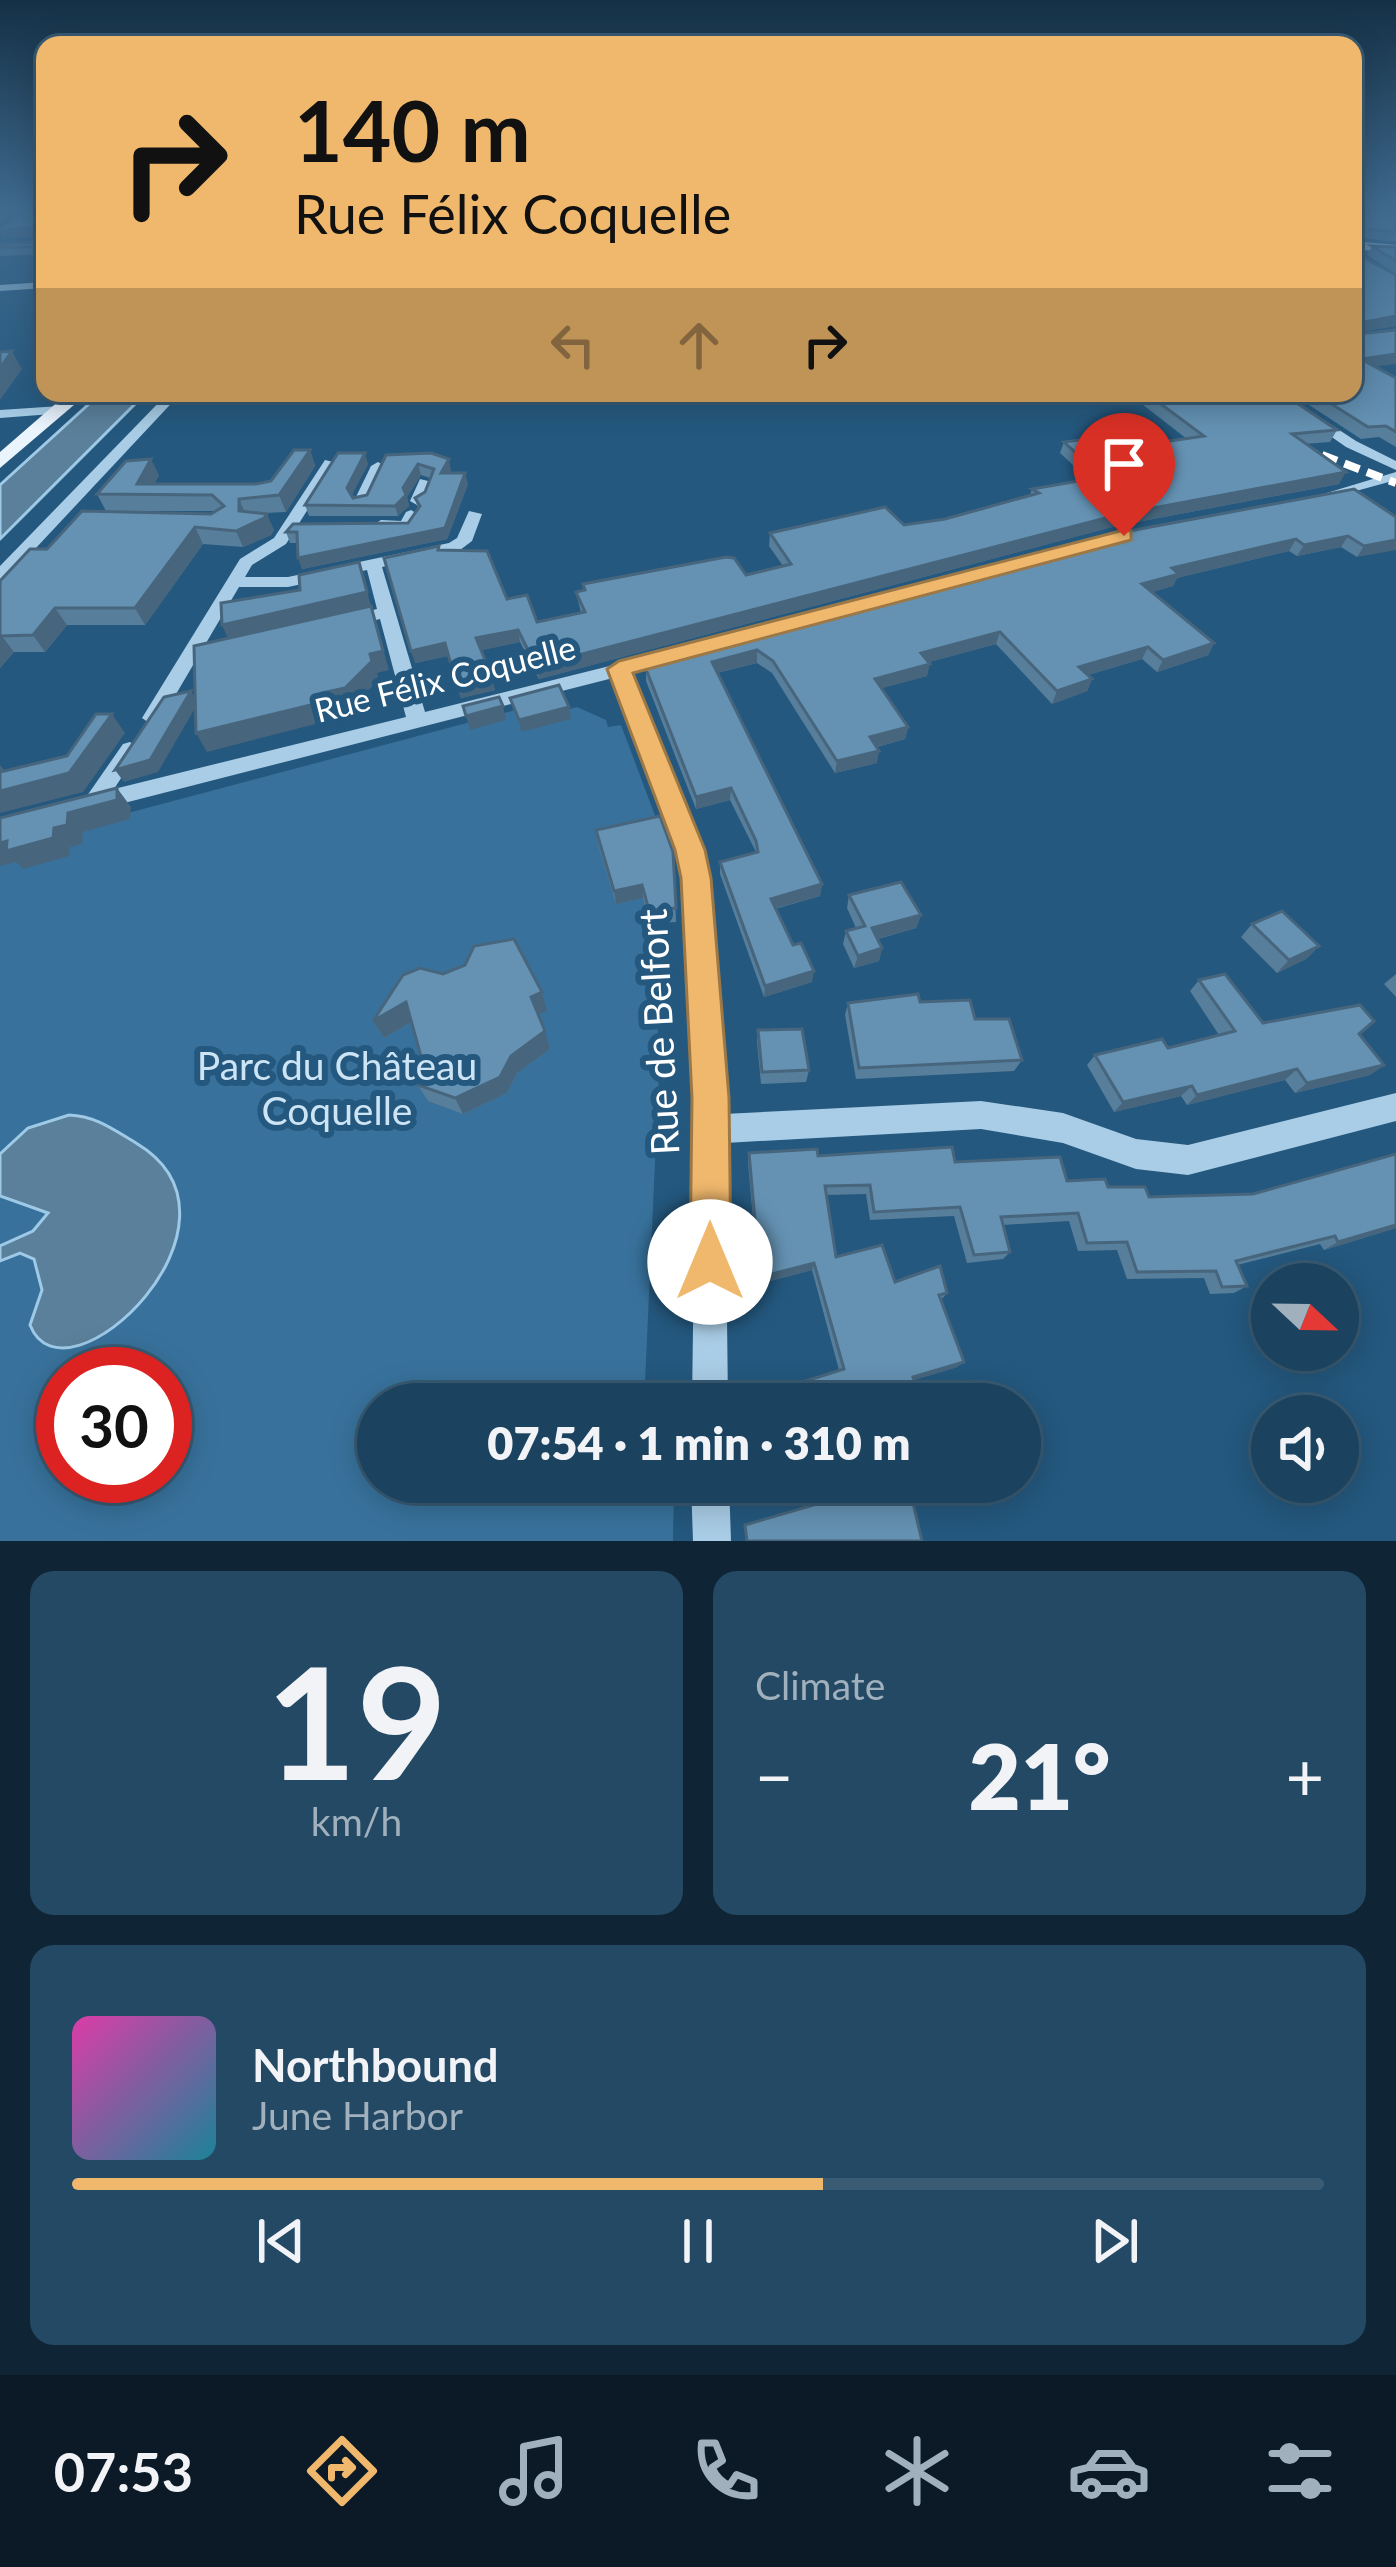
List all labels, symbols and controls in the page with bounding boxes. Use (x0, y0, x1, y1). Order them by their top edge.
text: 140 m (294, 79, 531, 180)
icon: right (96, 84, 252, 240)
text: Rue Félix Coquelle (294, 181, 731, 246)
icon: left (540, 312, 606, 378)
icon: ahead (666, 312, 732, 378)
icon: right (792, 312, 858, 378)
pin (1073, 413, 1175, 536)
icon: arrive (1091, 431, 1157, 497)
street label: Rue Félix Coquelle (310, 626, 579, 730)
street label: Rue de Belfort (629, 908, 687, 1156)
park label: Parc du Château Coquelle (197, 1042, 477, 1133)
position arrow (647, 1199, 773, 1325)
north arrow (1251, 1263, 1359, 1371)
map controls (1251, 1263, 1359, 1503)
speed limit sign: 30 (36, 1347, 192, 1503)
button: sound (1251, 1395, 1359, 1503)
text: 07:54 · 1 min · 310 m (487, 1416, 911, 1470)
text: 19 (266, 1626, 447, 1813)
text: Climate (755, 1662, 885, 1708)
text: 21° (969, 1721, 1110, 1829)
text: − (755, 1736, 793, 1815)
text: + (1286, 1736, 1324, 1815)
text: km/h (311, 1798, 402, 1844)
text: Northbound (252, 2038, 498, 2092)
text: June Harbor (252, 2092, 463, 2138)
icon: previous (248, 2208, 314, 2274)
icon: pause (665, 2208, 731, 2274)
icon: next (1082, 2208, 1148, 2274)
icon: directions (300, 2429, 384, 2513)
icon: music (492, 2429, 576, 2513)
icon: phone (684, 2429, 768, 2513)
icon: climate (875, 2429, 959, 2513)
icon: car (1067, 2429, 1151, 2513)
icon: filters (1258, 2429, 1342, 2513)
text: 07:53 (54, 2439, 193, 2504)

